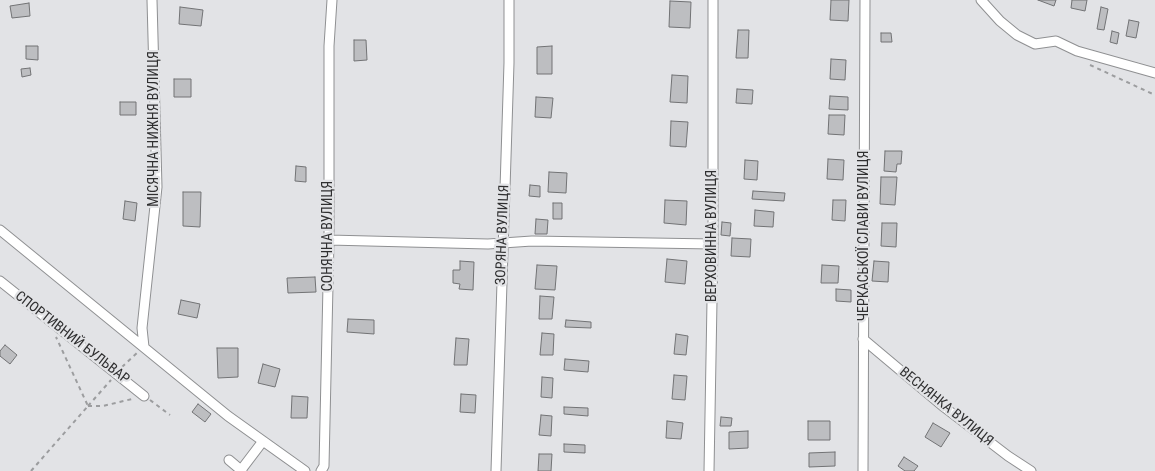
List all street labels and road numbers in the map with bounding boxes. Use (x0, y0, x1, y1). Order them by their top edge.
street label: МІСЯЧНА НИЖНЯ ВУЛИЦЯ (146, 51, 162, 207)
street label: ЧЕРКАСЬКОЇ СЛАВИ ВУЛИЦЯ (856, 151, 872, 321)
street label: ВЕРХОВИННА ВУЛИЦЯ (704, 170, 720, 302)
street label: СОНЯЧНА ВУЛИЦЯ (320, 181, 336, 291)
street label: ЗОРЯНА ВУЛИЦЯ (493, 185, 513, 285)
street label: СПОРТИВНИЙ БУЛЬВАР (12, 288, 132, 388)
street label: ВЕСНЯНКА ВУЛИЦЯ (896, 364, 996, 450)

